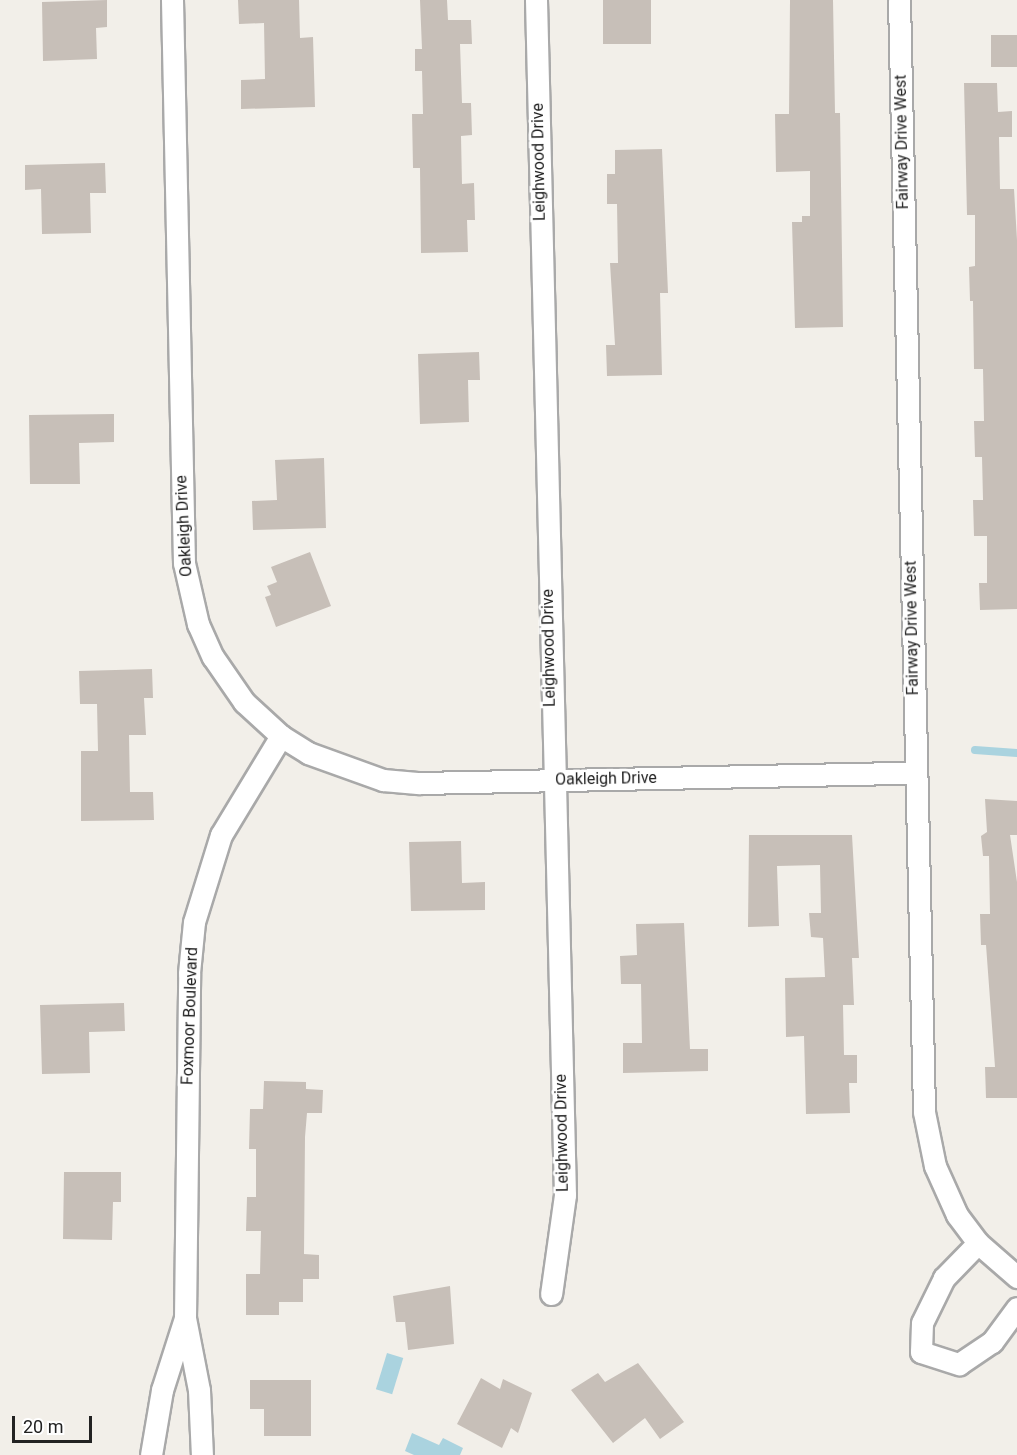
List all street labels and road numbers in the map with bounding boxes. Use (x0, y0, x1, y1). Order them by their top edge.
street label: Fairway Drive West (891, 74, 913, 210)
street label: Leighwood Drive (528, 103, 550, 221)
street label: Oakleigh Drive (172, 475, 196, 577)
street label: Fairway Drive West (901, 560, 923, 696)
street label: Leighwood Drive (538, 589, 560, 707)
street label: Oakleigh Drive (555, 769, 657, 789)
street label: Foxmoor Boulevard (178, 947, 202, 1085)
street label: Leighwood Drive (551, 1074, 573, 1192)

